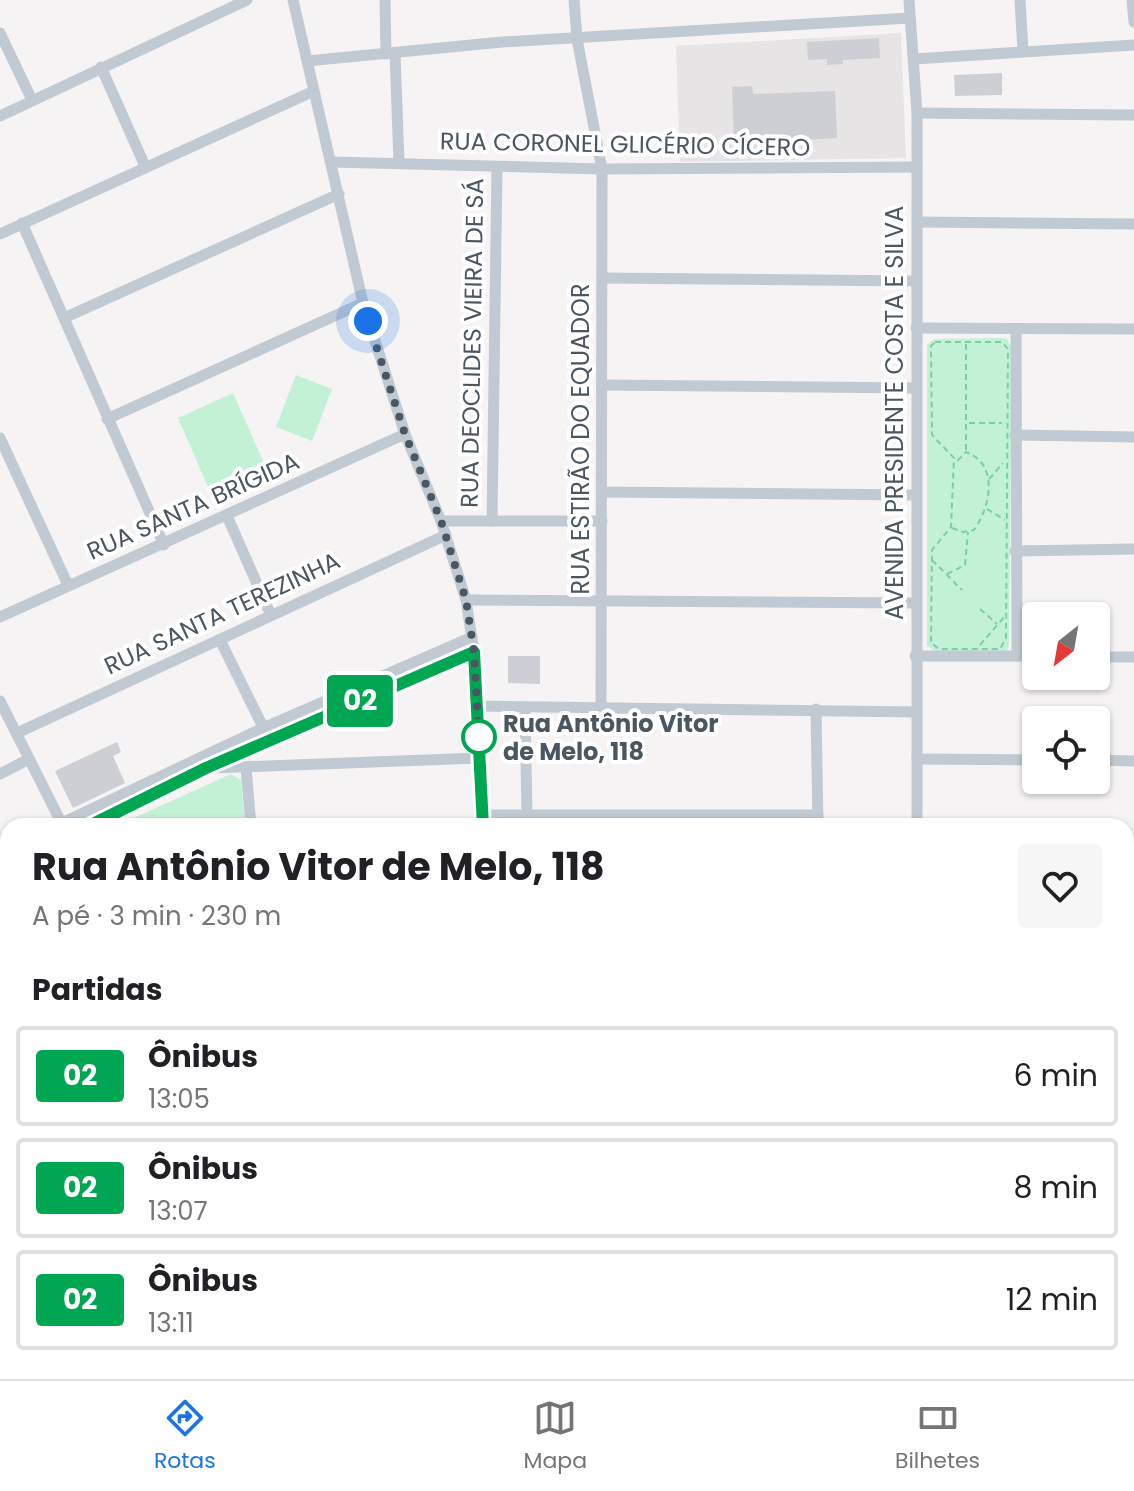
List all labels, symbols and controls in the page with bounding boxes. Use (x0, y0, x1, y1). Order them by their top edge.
street label: RUA CORONEL GLICÉRIO CÍCERO (440, 124, 810, 164)
street label: RUA DEOCLIDES VIEIRA DE SÁ (453, 178, 491, 508)
street label: AVENIDA PRESIDENTE COSTA E SILVA (878, 206, 911, 620)
street label: RUA ESTIRÃO DO EQUADOR (564, 284, 597, 594)
your location (348, 301, 388, 341)
street label: RUA SANTA BRÍGIDA (82, 444, 304, 568)
street label: RUA SANTA TEREZINHA (99, 544, 345, 682)
north arrow (1022, 602, 1110, 690)
map controls (1022, 602, 1110, 794)
line badge: 02 (324, 675, 396, 727)
text: 02 (343, 681, 377, 720)
button: locate (1022, 706, 1110, 794)
place label: Rua Antônio Vitor de Melo, 118 (503, 707, 719, 768)
marker: Rua Antônio Vitor de Melo, 118 (462, 720, 496, 754)
text: Rua Antônio Vitor de Melo, 118 (32, 840, 605, 893)
button: heart (1018, 844, 1102, 928)
text: A pé · 3 min · 230 m (32, 898, 281, 934)
text: Partidas (32, 968, 162, 1011)
text: Ônibus (148, 1035, 258, 1078)
text: 6 min (1013, 1054, 1098, 1097)
text: 02 (63, 1056, 97, 1095)
text: 13:05 (148, 1081, 210, 1117)
text: Ônibus (148, 1147, 258, 1190)
text: 8 min (1014, 1166, 1098, 1209)
text: 02 (63, 1168, 97, 1207)
text: 13:07 (148, 1193, 208, 1229)
text: Ônibus (148, 1259, 258, 1302)
text: 12 min (1006, 1278, 1098, 1321)
text: 02 (63, 1280, 97, 1319)
text: 13:11 (148, 1305, 194, 1341)
tab: Rotas (154, 1396, 216, 1477)
tab: Mapa (524, 1396, 587, 1477)
tab: Bilhetes (895, 1396, 980, 1477)

